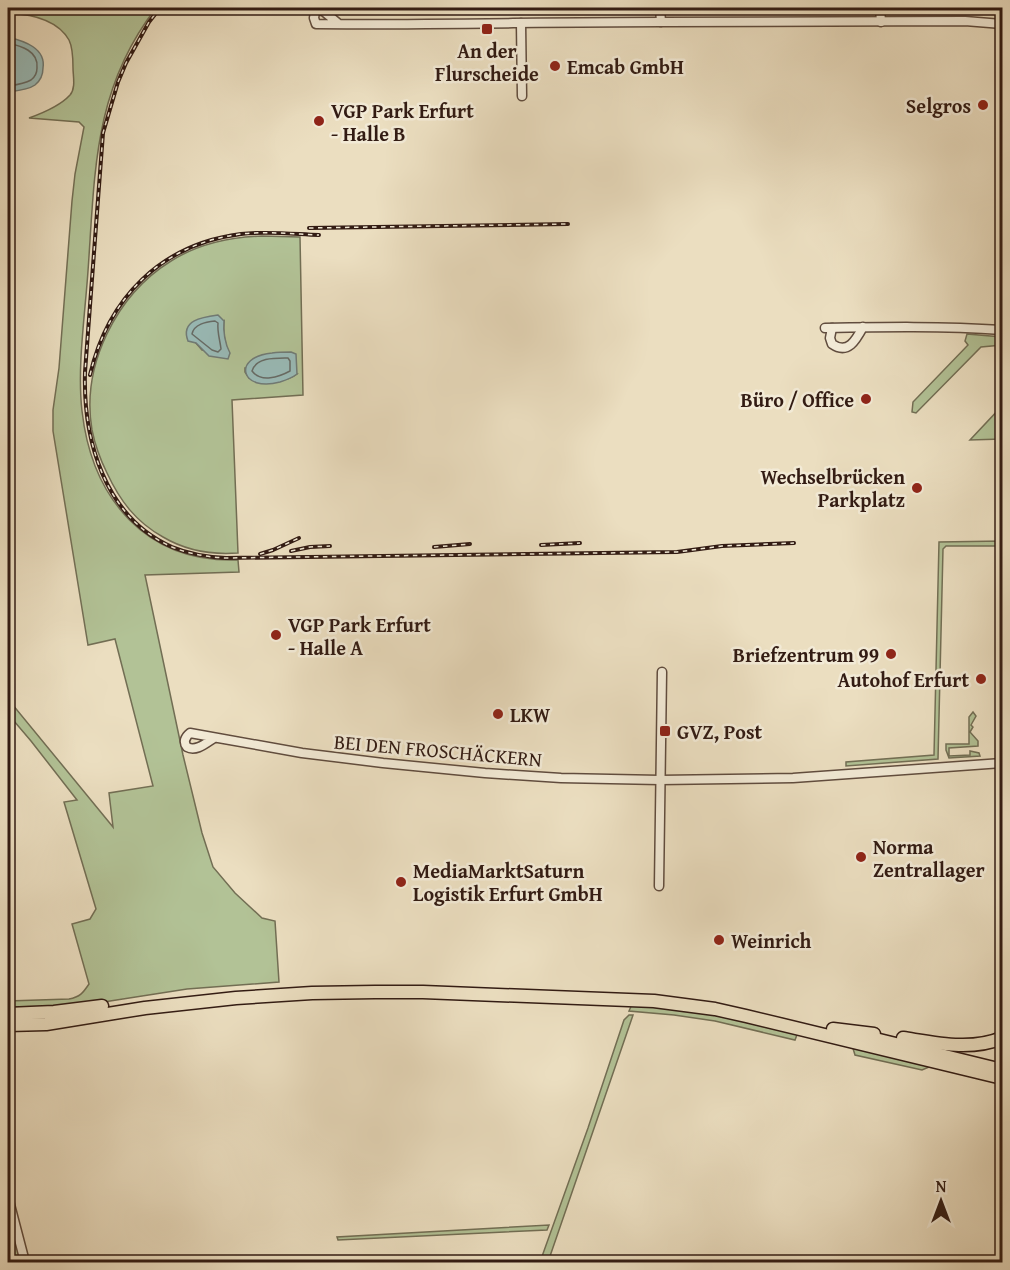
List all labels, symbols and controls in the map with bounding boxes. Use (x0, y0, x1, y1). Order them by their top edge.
marker: An der Flurscheide (480, 22, 494, 36)
place label: An der Flurscheide (435, 36, 539, 88)
place label: Emcab GmbH (567, 52, 684, 81)
marker: Emcab GmbH (548, 59, 562, 73)
place label: Selgros (906, 91, 971, 120)
place label: VGP Park Erfurt - Halle B (331, 96, 474, 148)
marker: Selgros (976, 98, 990, 112)
marker: VGP Park Erfurt - Halle B (312, 114, 326, 128)
place label: Büro / Office (740, 385, 854, 414)
marker: Büro / Office (859, 392, 873, 406)
place label: Wechselbrücken Parkplatz (760, 462, 905, 514)
marker: Wechselbrücken Parkplatz (910, 481, 924, 495)
place label: VGP Park Erfurt - Halle A (288, 610, 431, 662)
marker: VGP Park Erfurt - Halle A (269, 628, 283, 642)
place label: Briefzentrum 99 (733, 640, 879, 669)
marker: Briefzentrum 99 (884, 647, 898, 661)
place label: Autohof Erfurt (838, 665, 969, 694)
marker: Autohof Erfurt (974, 672, 988, 686)
place label: LKW (510, 700, 551, 729)
marker: LKW (491, 707, 505, 721)
place label: GVZ, Post (677, 717, 763, 746)
marker: GVZ, Post (658, 724, 672, 738)
street label: BEI DEN FROSCHÄCKERN (333, 726, 543, 774)
place label: Norma Zentrallager (873, 832, 985, 884)
marker: Norma Zentrallager (854, 850, 868, 864)
place label: MediaMarktSaturn Logistik Erfurt GmbH (413, 856, 603, 908)
marker: MediaMarktSaturn Logistik Erfurt GmbH (394, 875, 408, 889)
place label: Weinrich (731, 926, 811, 955)
marker: Weinrich (712, 933, 726, 947)
north arrow (911, 1171, 971, 1231)
text: N (936, 1174, 947, 1198)

